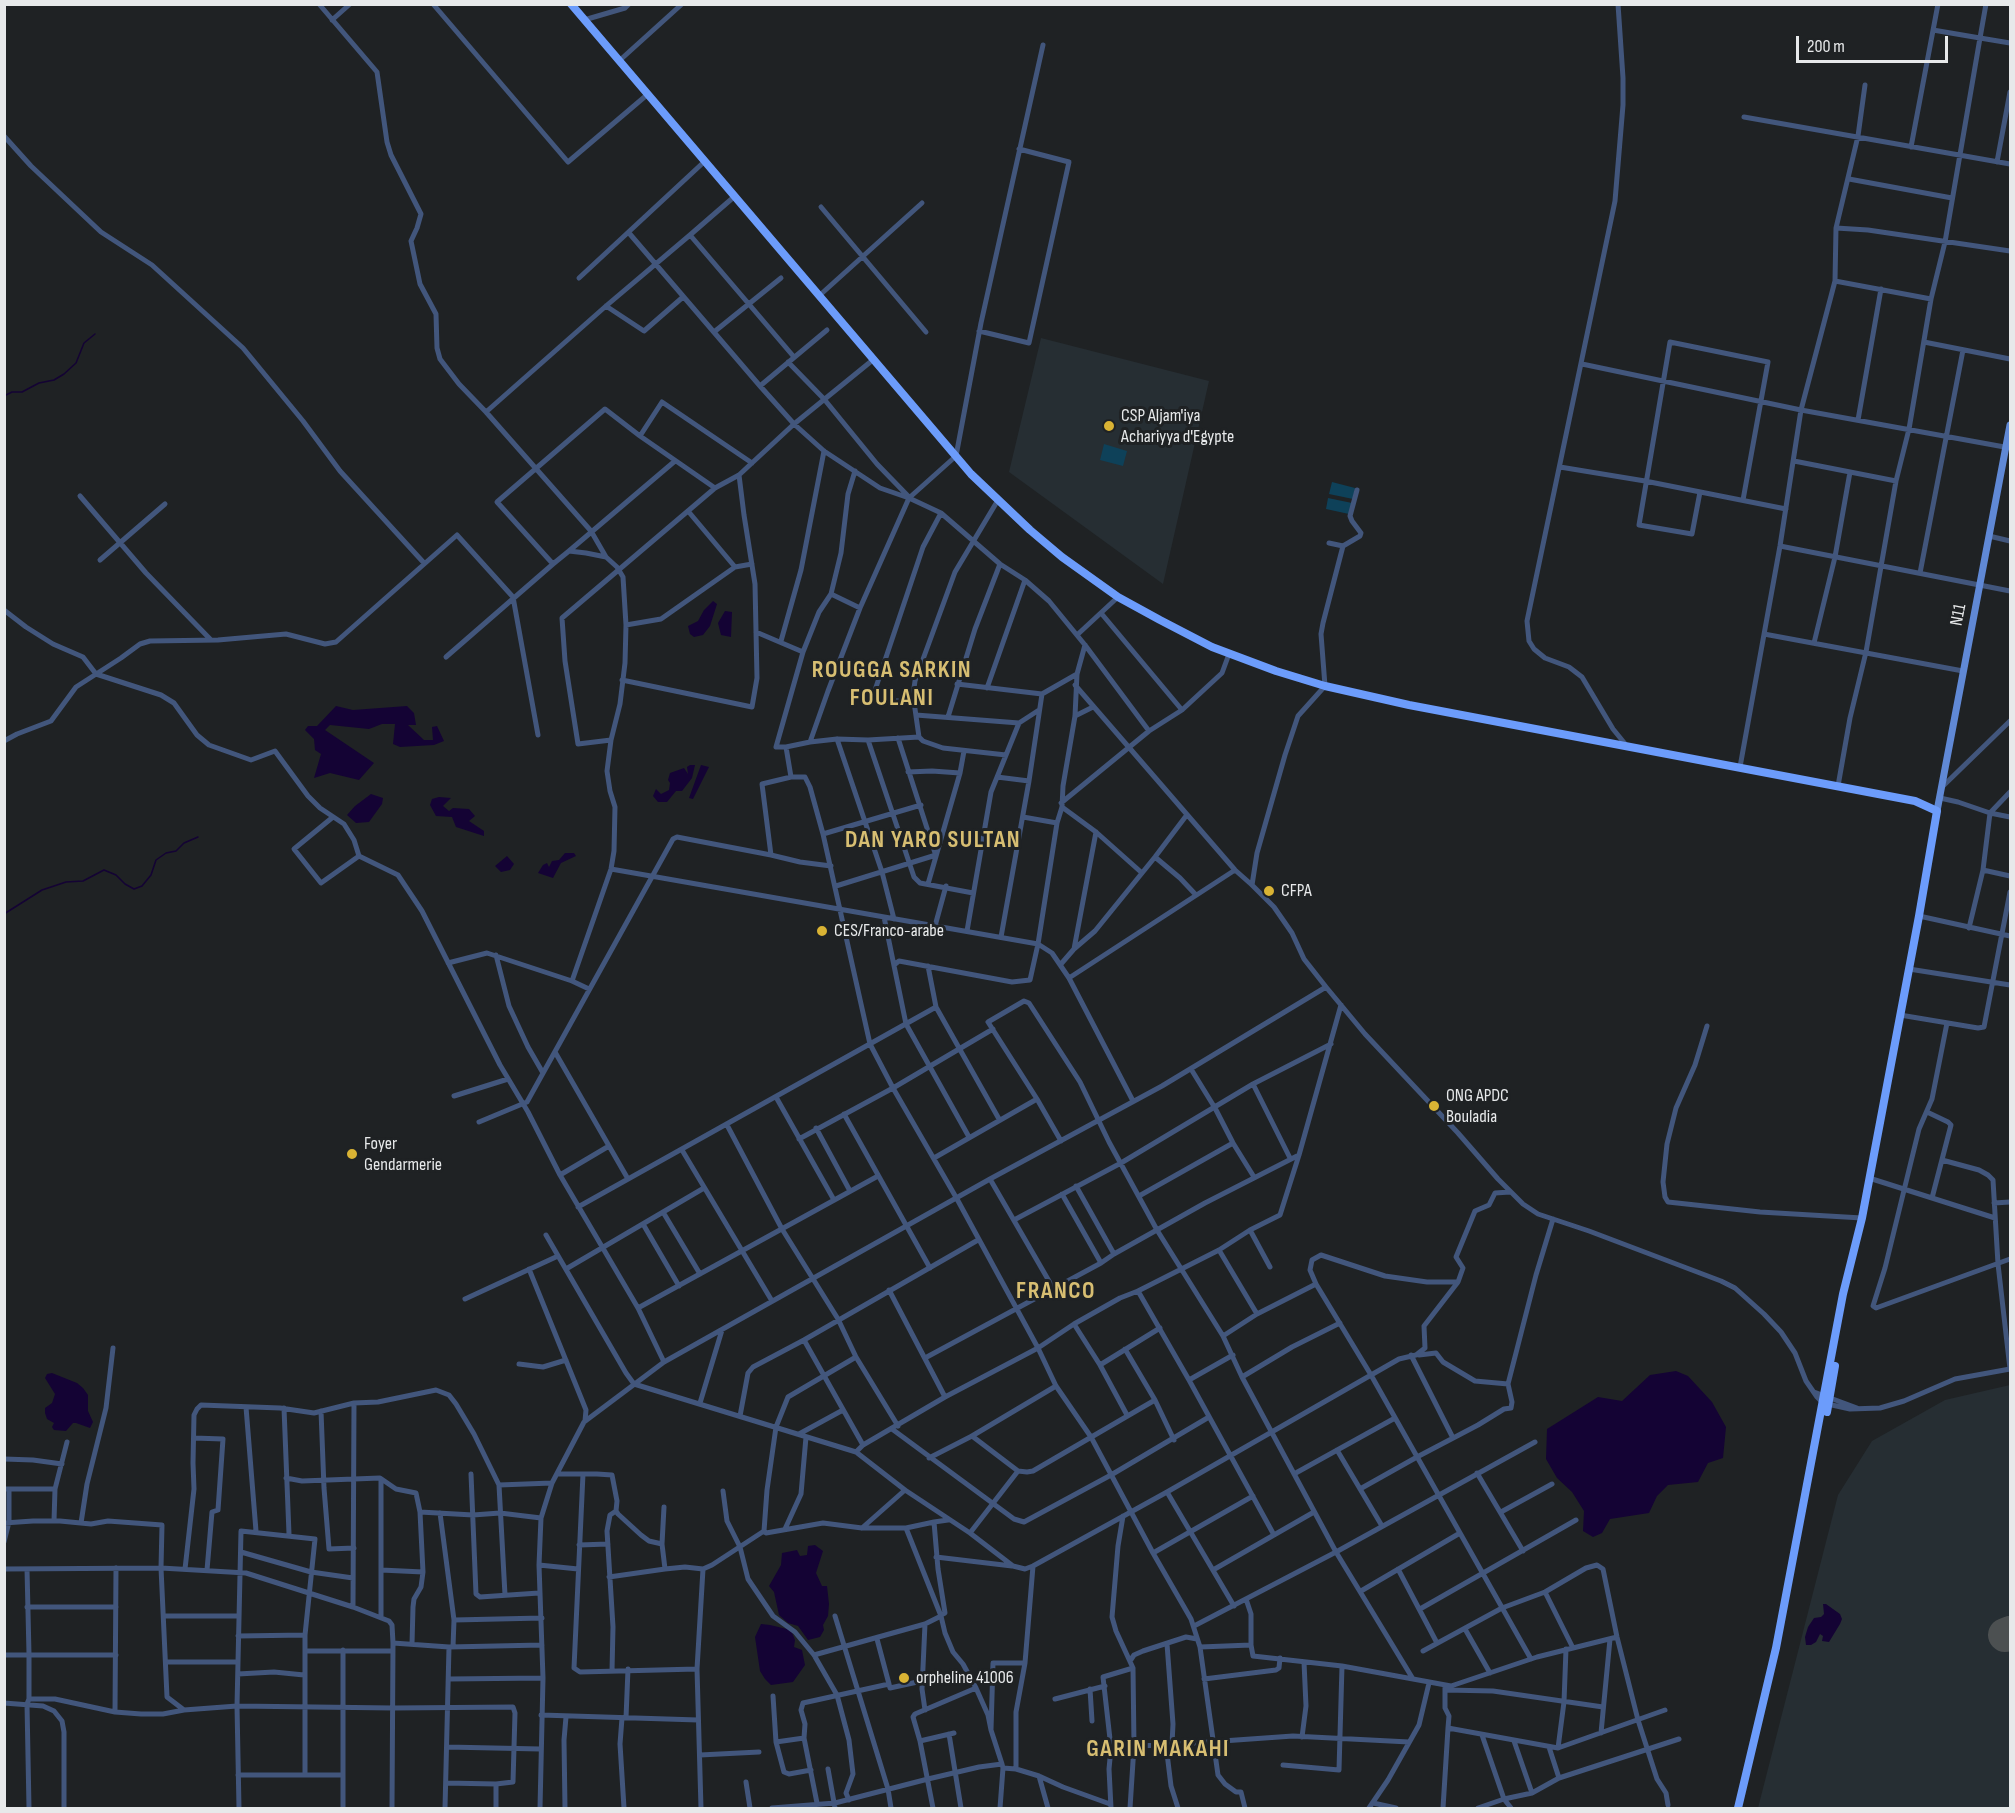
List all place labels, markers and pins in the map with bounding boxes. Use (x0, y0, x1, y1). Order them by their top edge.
place label: CSP Aljam'iya Achariyya d'Egypte (1121, 405, 1234, 448)
marker: CSP Aljam'iya Achariyya d'Egypte (1102, 419, 1116, 433)
place label: CFPA (1281, 880, 1312, 902)
marker: CFPA (1262, 884, 1276, 898)
place label: CES/Franco-arabe (834, 920, 944, 942)
marker: CES/Franco-arabe (815, 924, 829, 938)
place label: ONG APDC Bouladia (1446, 1085, 1509, 1128)
marker: ONG APDC Bouladia (1427, 1099, 1441, 1113)
place label: Foyer Gendarmerie (364, 1133, 442, 1176)
marker: Foyer Gendarmerie (345, 1147, 359, 1161)
place label: orpheline 41006 (916, 1667, 1014, 1689)
marker: orpheline 41006 (897, 1671, 911, 1685)

